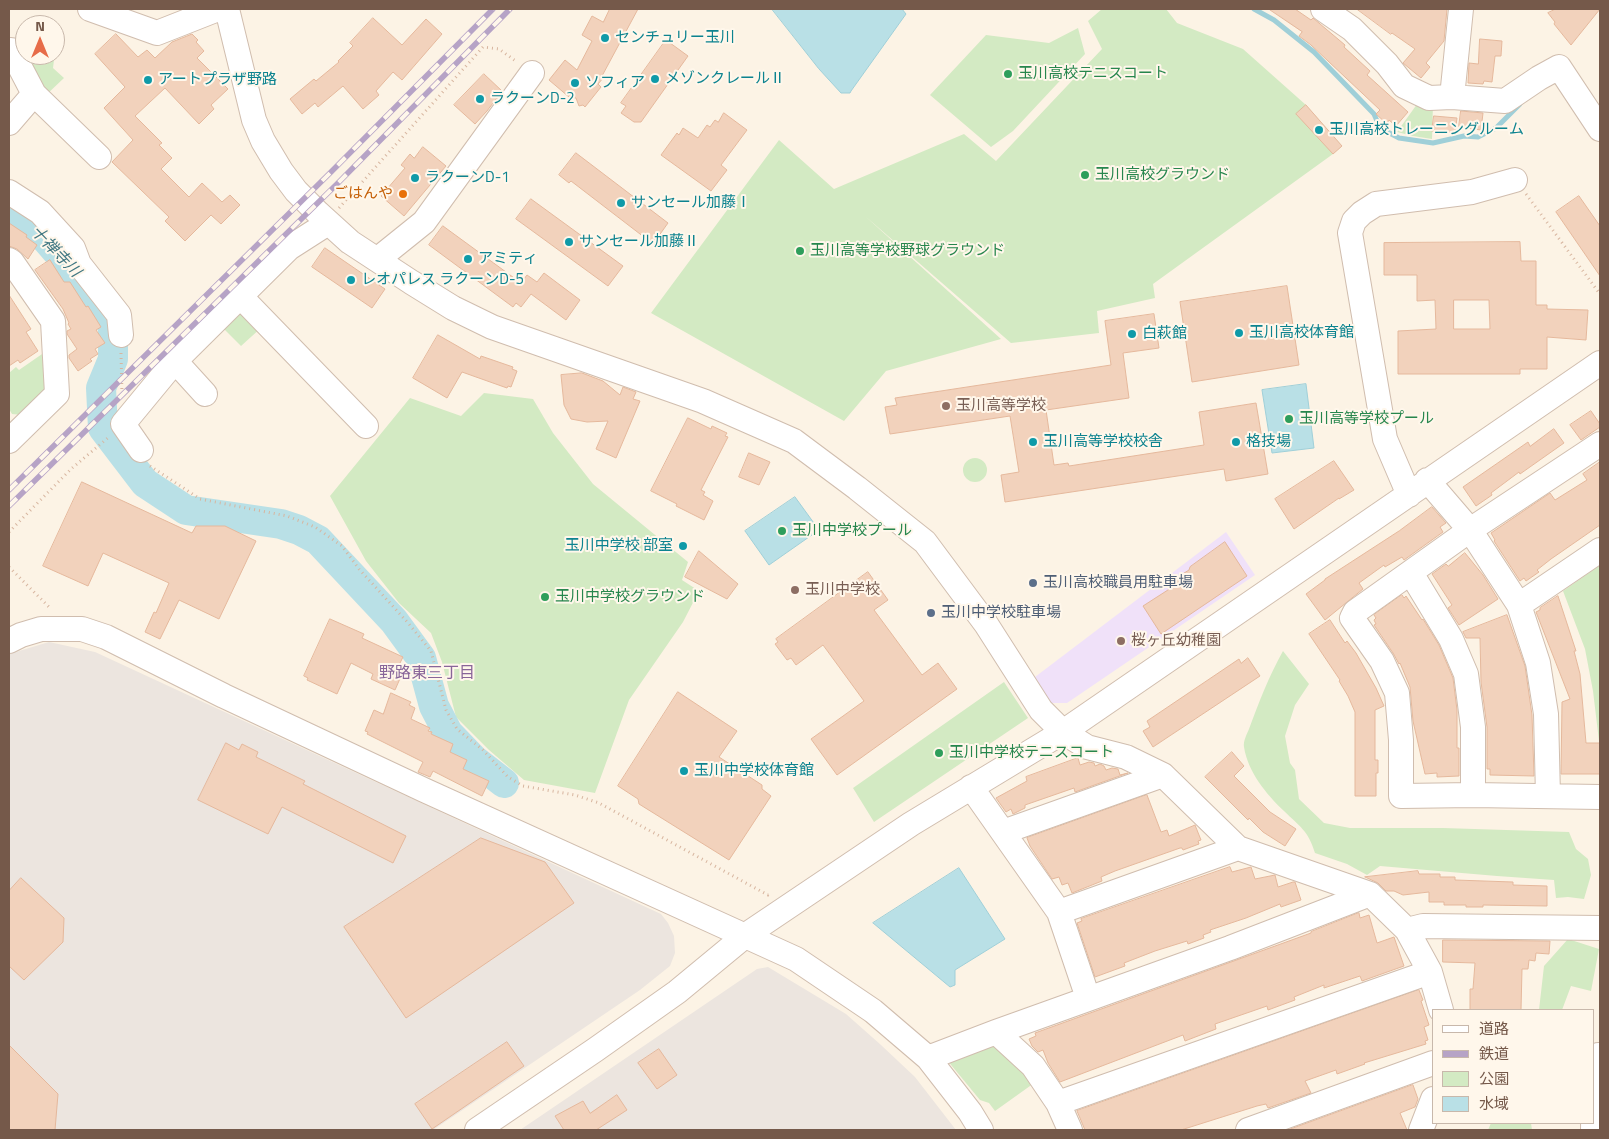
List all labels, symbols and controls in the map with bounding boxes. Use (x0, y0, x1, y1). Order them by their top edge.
north arrow (15, 15, 65, 65)
text: N (35, 15, 45, 36)
place label: センチュリー玉川 (615, 29, 735, 47)
marker: センチュリー玉川 (599, 32, 611, 44)
place label: 玉川高校テニスコート (1018, 65, 1168, 83)
marker: 玉川高校テニスコート (1002, 68, 1014, 80)
place label: メゾンクレールⅡ (665, 70, 785, 88)
place label: アートプラザ野路 (158, 71, 277, 89)
marker: メゾンクレールⅡ (649, 73, 661, 85)
marker: アートプラザ野路 (142, 74, 154, 86)
place label: ソフィア (585, 74, 645, 92)
marker: ソフィア (569, 77, 581, 89)
place label: ラクーンD-2 (490, 90, 575, 108)
marker: ラクーンD-2 (474, 93, 486, 105)
place label: 玉川高校トレーニングルーム (1329, 121, 1524, 139)
marker: 玉川高校トレーニングルーム (1313, 124, 1325, 136)
place label: 玉川高校グラウンド (1095, 166, 1230, 184)
place label: ラクーンD-1 (425, 169, 510, 187)
marker: 玉川高校グラウンド (1079, 169, 1091, 181)
marker: ラクーンD-1 (409, 172, 421, 184)
place label: ごはんや (333, 185, 393, 203)
marker: ごはんや (397, 188, 409, 200)
place label: サンセール加藤Ⅰ (631, 194, 751, 212)
marker: サンセール加藤Ⅰ (615, 197, 627, 209)
water label: 十禅寺川 (26, 222, 84, 282)
place label: サンセール加藤Ⅱ (579, 233, 699, 251)
marker: サンセール加藤Ⅱ (563, 236, 575, 248)
place label: 玉川高等学校野球グラウンド (810, 242, 1005, 260)
marker: 玉川高等学校野球グラウンド (794, 245, 806, 257)
place label: アミティ (478, 250, 538, 268)
marker: アミティ (462, 253, 474, 265)
place label: レオパレス ラクーンD-5 (361, 271, 524, 289)
marker: レオパレス ラクーンD-5 (345, 274, 357, 286)
place label: 玉川高校体育館 (1249, 324, 1354, 342)
place label: 白萩館 (1142, 325, 1187, 343)
marker: 玉川高校体育館 (1233, 327, 1245, 339)
marker: 白萩館 (1126, 328, 1138, 340)
place label: 玉川高等学校 (956, 397, 1046, 415)
marker: 玉川高等学校 (940, 400, 952, 412)
place label: 玉川高等学校プール (1299, 410, 1434, 428)
marker: 玉川高等学校プール (1283, 413, 1295, 425)
place label: 玉川高等学校校舎 (1043, 433, 1163, 451)
place label: 格技場 (1246, 433, 1291, 451)
marker: 玉川高等学校校舎 (1027, 436, 1039, 448)
marker: 格技場 (1230, 436, 1242, 448)
place label: 玉川中学校プール (792, 522, 912, 540)
marker: 玉川中学校プール (776, 525, 788, 537)
place label: 玉川中学校 部室 (565, 537, 673, 555)
marker: 玉川中学校 部室 (677, 540, 689, 552)
place label: 玉川高校職員用駐車場 (1043, 574, 1193, 592)
marker: 玉川高校職員用駐車場 (1027, 577, 1039, 589)
place label: 玉川中学校 (805, 581, 880, 599)
marker: 玉川中学校 (789, 584, 801, 596)
place label: 玉川中学校グラウンド (555, 588, 705, 606)
marker: 玉川中学校グラウンド (539, 591, 551, 603)
place label: 玉川中学校駐車場 (941, 604, 1061, 622)
marker: 玉川中学校駐車場 (925, 607, 937, 619)
place label: 桜ヶ丘幼稚園 (1131, 632, 1221, 650)
marker: 桜ヶ丘幼稚園 (1115, 635, 1127, 647)
district label: 野路東三丁目 (379, 664, 475, 684)
place label: 玉川中学校テニスコート (949, 744, 1114, 762)
marker: 玉川中学校テニスコート (933, 747, 945, 759)
place label: 玉川中学校体育館 (694, 762, 814, 780)
marker: 玉川中学校体育館 (678, 765, 690, 777)
legend (1432, 1009, 1594, 1124)
text: 道路 (1479, 1017, 1509, 1040)
text: 鉄道 (1479, 1042, 1509, 1065)
text: 公園 (1479, 1067, 1509, 1090)
text: 水域 (1479, 1092, 1509, 1115)

